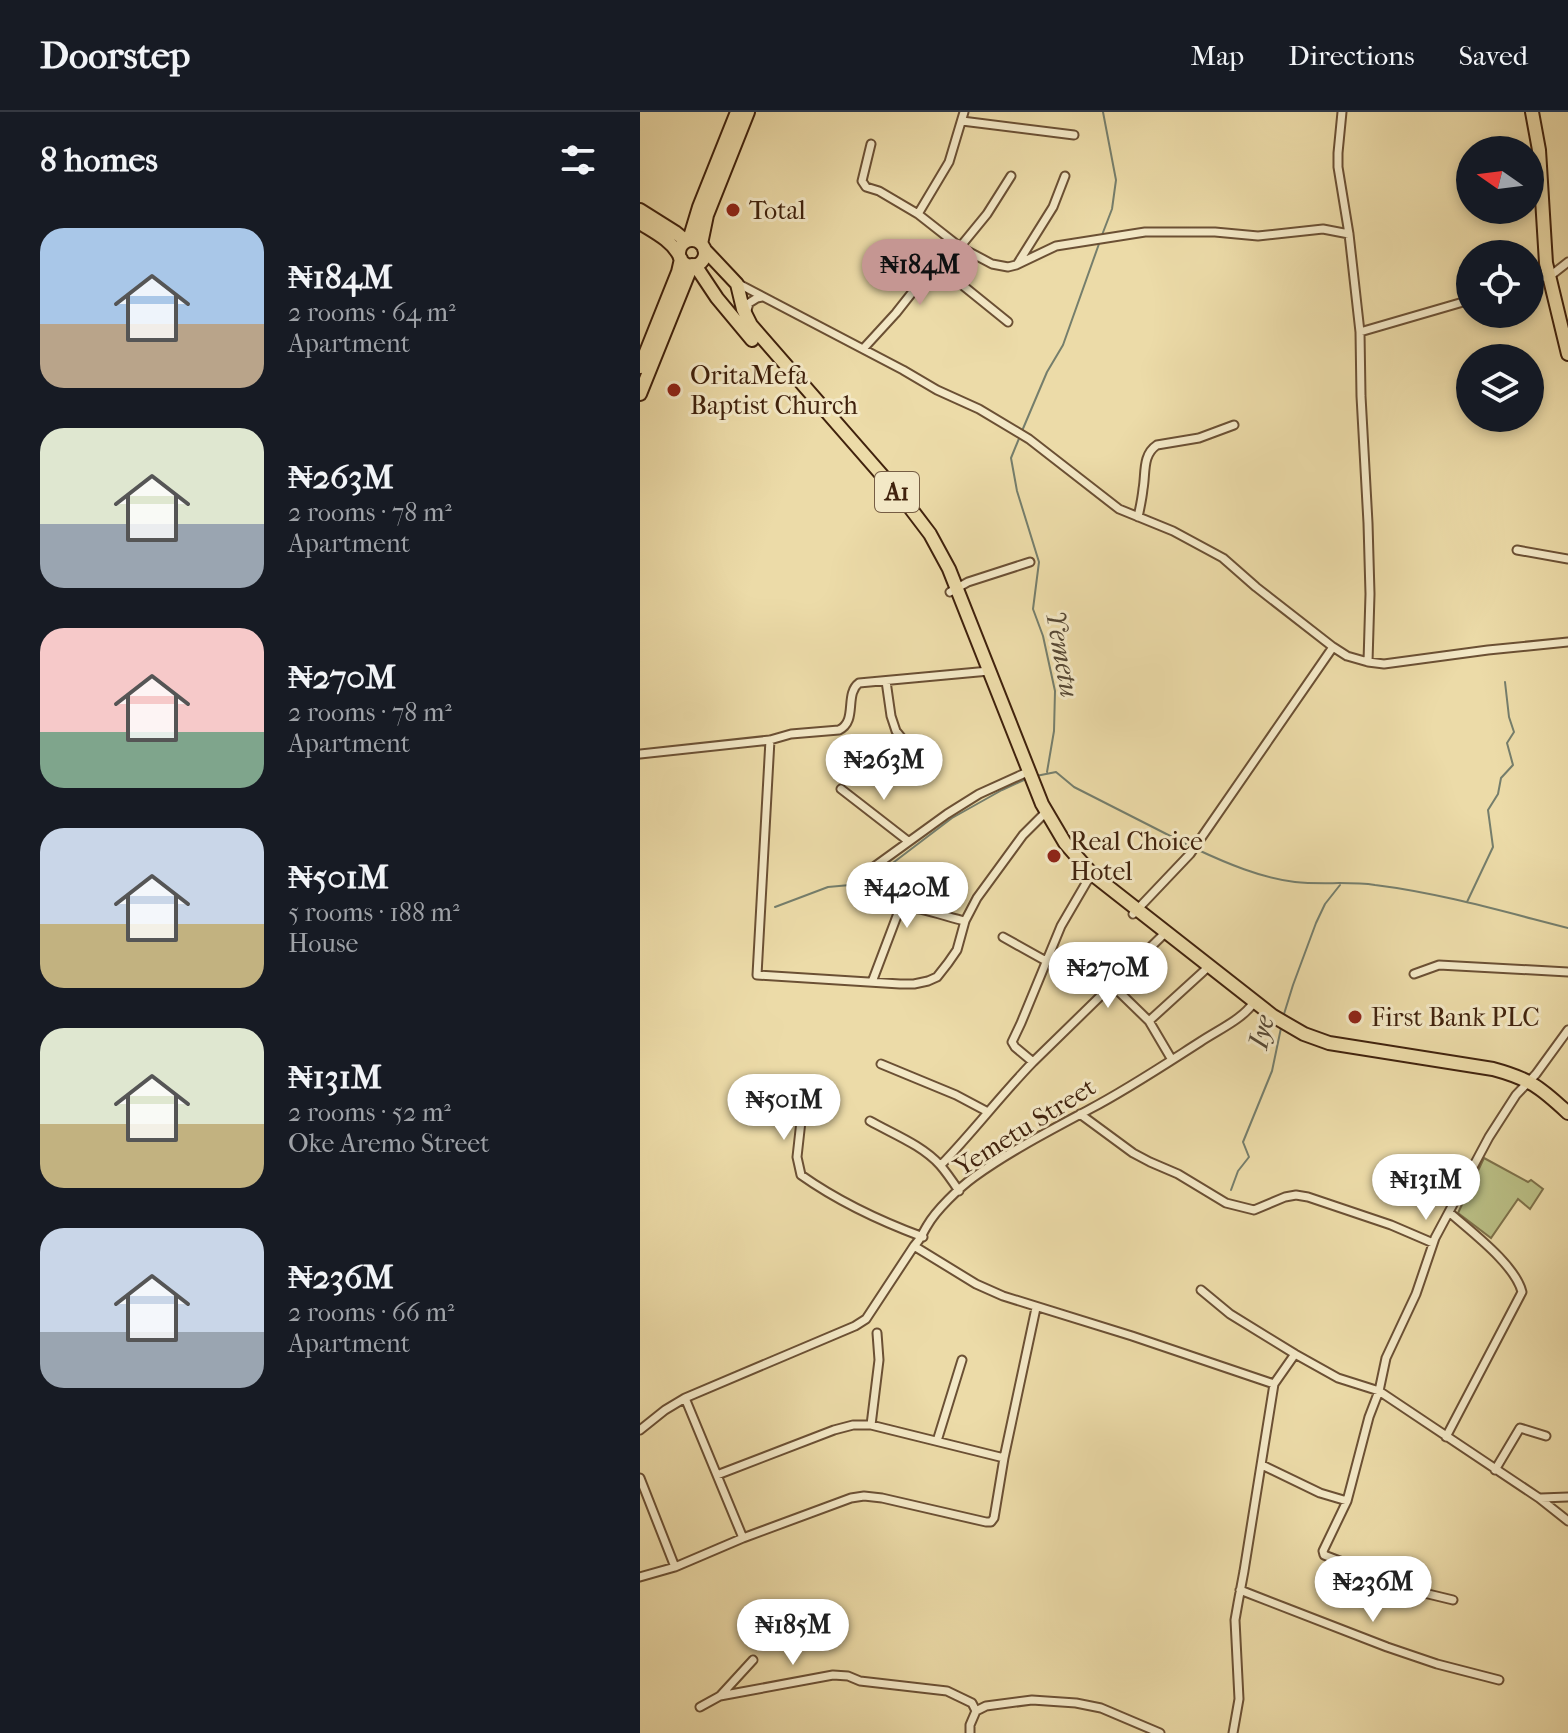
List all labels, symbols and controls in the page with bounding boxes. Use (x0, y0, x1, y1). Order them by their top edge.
text: Doorstep (40, 33, 190, 78)
text: Map (1191, 39, 1244, 72)
text: Directions (1288, 39, 1415, 72)
text: Saved (1459, 39, 1528, 72)
north arrow (1456, 136, 1544, 224)
map controls (1456, 136, 1544, 432)
icon: filters (556, 138, 600, 182)
text: 8 homes (40, 140, 158, 180)
place label: Total (749, 195, 806, 226)
marker: Total (724, 201, 742, 219)
pin: ₦184M (864, 239, 976, 307)
button: locate (1456, 240, 1544, 328)
text: ₦184M (880, 249, 960, 280)
text: ₦184M (288, 257, 393, 297)
icon: home (104, 260, 200, 356)
text: 2 rooms · 64 m² (288, 297, 456, 328)
text: Apartment (288, 328, 410, 359)
button: layers (1456, 344, 1544, 432)
place label: OritaMefa Baptist Church (690, 360, 858, 421)
marker: OritaMefa Baptist Church (665, 381, 683, 399)
text: ₦263M (288, 457, 394, 497)
icon: home (104, 460, 200, 556)
road number: A1 (875, 472, 919, 512)
text: 2 rooms · 78 m² (288, 497, 452, 528)
text: Apartment (288, 528, 410, 559)
water label: Yemetu (1039, 608, 1087, 700)
text: ₦270M (288, 657, 396, 697)
icon: home (104, 660, 200, 756)
text: 2 rooms · 78 m² (288, 697, 452, 728)
text: Apartment (288, 728, 410, 759)
pin: ₦263M (828, 734, 940, 802)
text: ₦263M (844, 744, 924, 775)
place label: Real Choice Hotel (1070, 826, 1203, 887)
marker: Real Choice Hotel (1045, 847, 1063, 865)
text: ₦501M (288, 857, 389, 897)
icon: home (104, 860, 200, 956)
pin: ₦420M (851, 862, 963, 930)
text: ₦420M (864, 872, 950, 903)
text: 5 rooms · 188 m² (288, 897, 460, 928)
text: House (288, 928, 358, 959)
pin: ₦270M (1052, 942, 1164, 1010)
text: ₦270M (1067, 952, 1149, 983)
place label: First Bank PLC (1371, 1002, 1540, 1033)
marker: First Bank PLC (1346, 1008, 1364, 1026)
water label: Iye (1241, 1011, 1281, 1053)
text: ₦131M (288, 1057, 382, 1097)
icon: home (104, 1060, 200, 1156)
street label: Yemetu Street (948, 1071, 1102, 1183)
pin: ₦501M (728, 1074, 840, 1142)
text: ₦501M (745, 1084, 823, 1115)
text: 2 rooms · 52 m² (288, 1097, 451, 1128)
text: Oke Aremo Street (288, 1128, 489, 1159)
pin: ₦131M (1370, 1154, 1482, 1222)
text: ₦131M (1390, 1164, 1462, 1195)
text: ₦236M (288, 1257, 394, 1297)
icon: home (104, 1260, 200, 1356)
text: 2 rooms · 66 m² (288, 1297, 454, 1328)
text: Apartment (288, 1328, 410, 1359)
pin: ₦236M (1317, 1556, 1429, 1624)
text: ₦236M (1333, 1566, 1413, 1597)
pin: ₦185M (737, 1599, 849, 1667)
text: ₦185M (755, 1609, 831, 1640)

